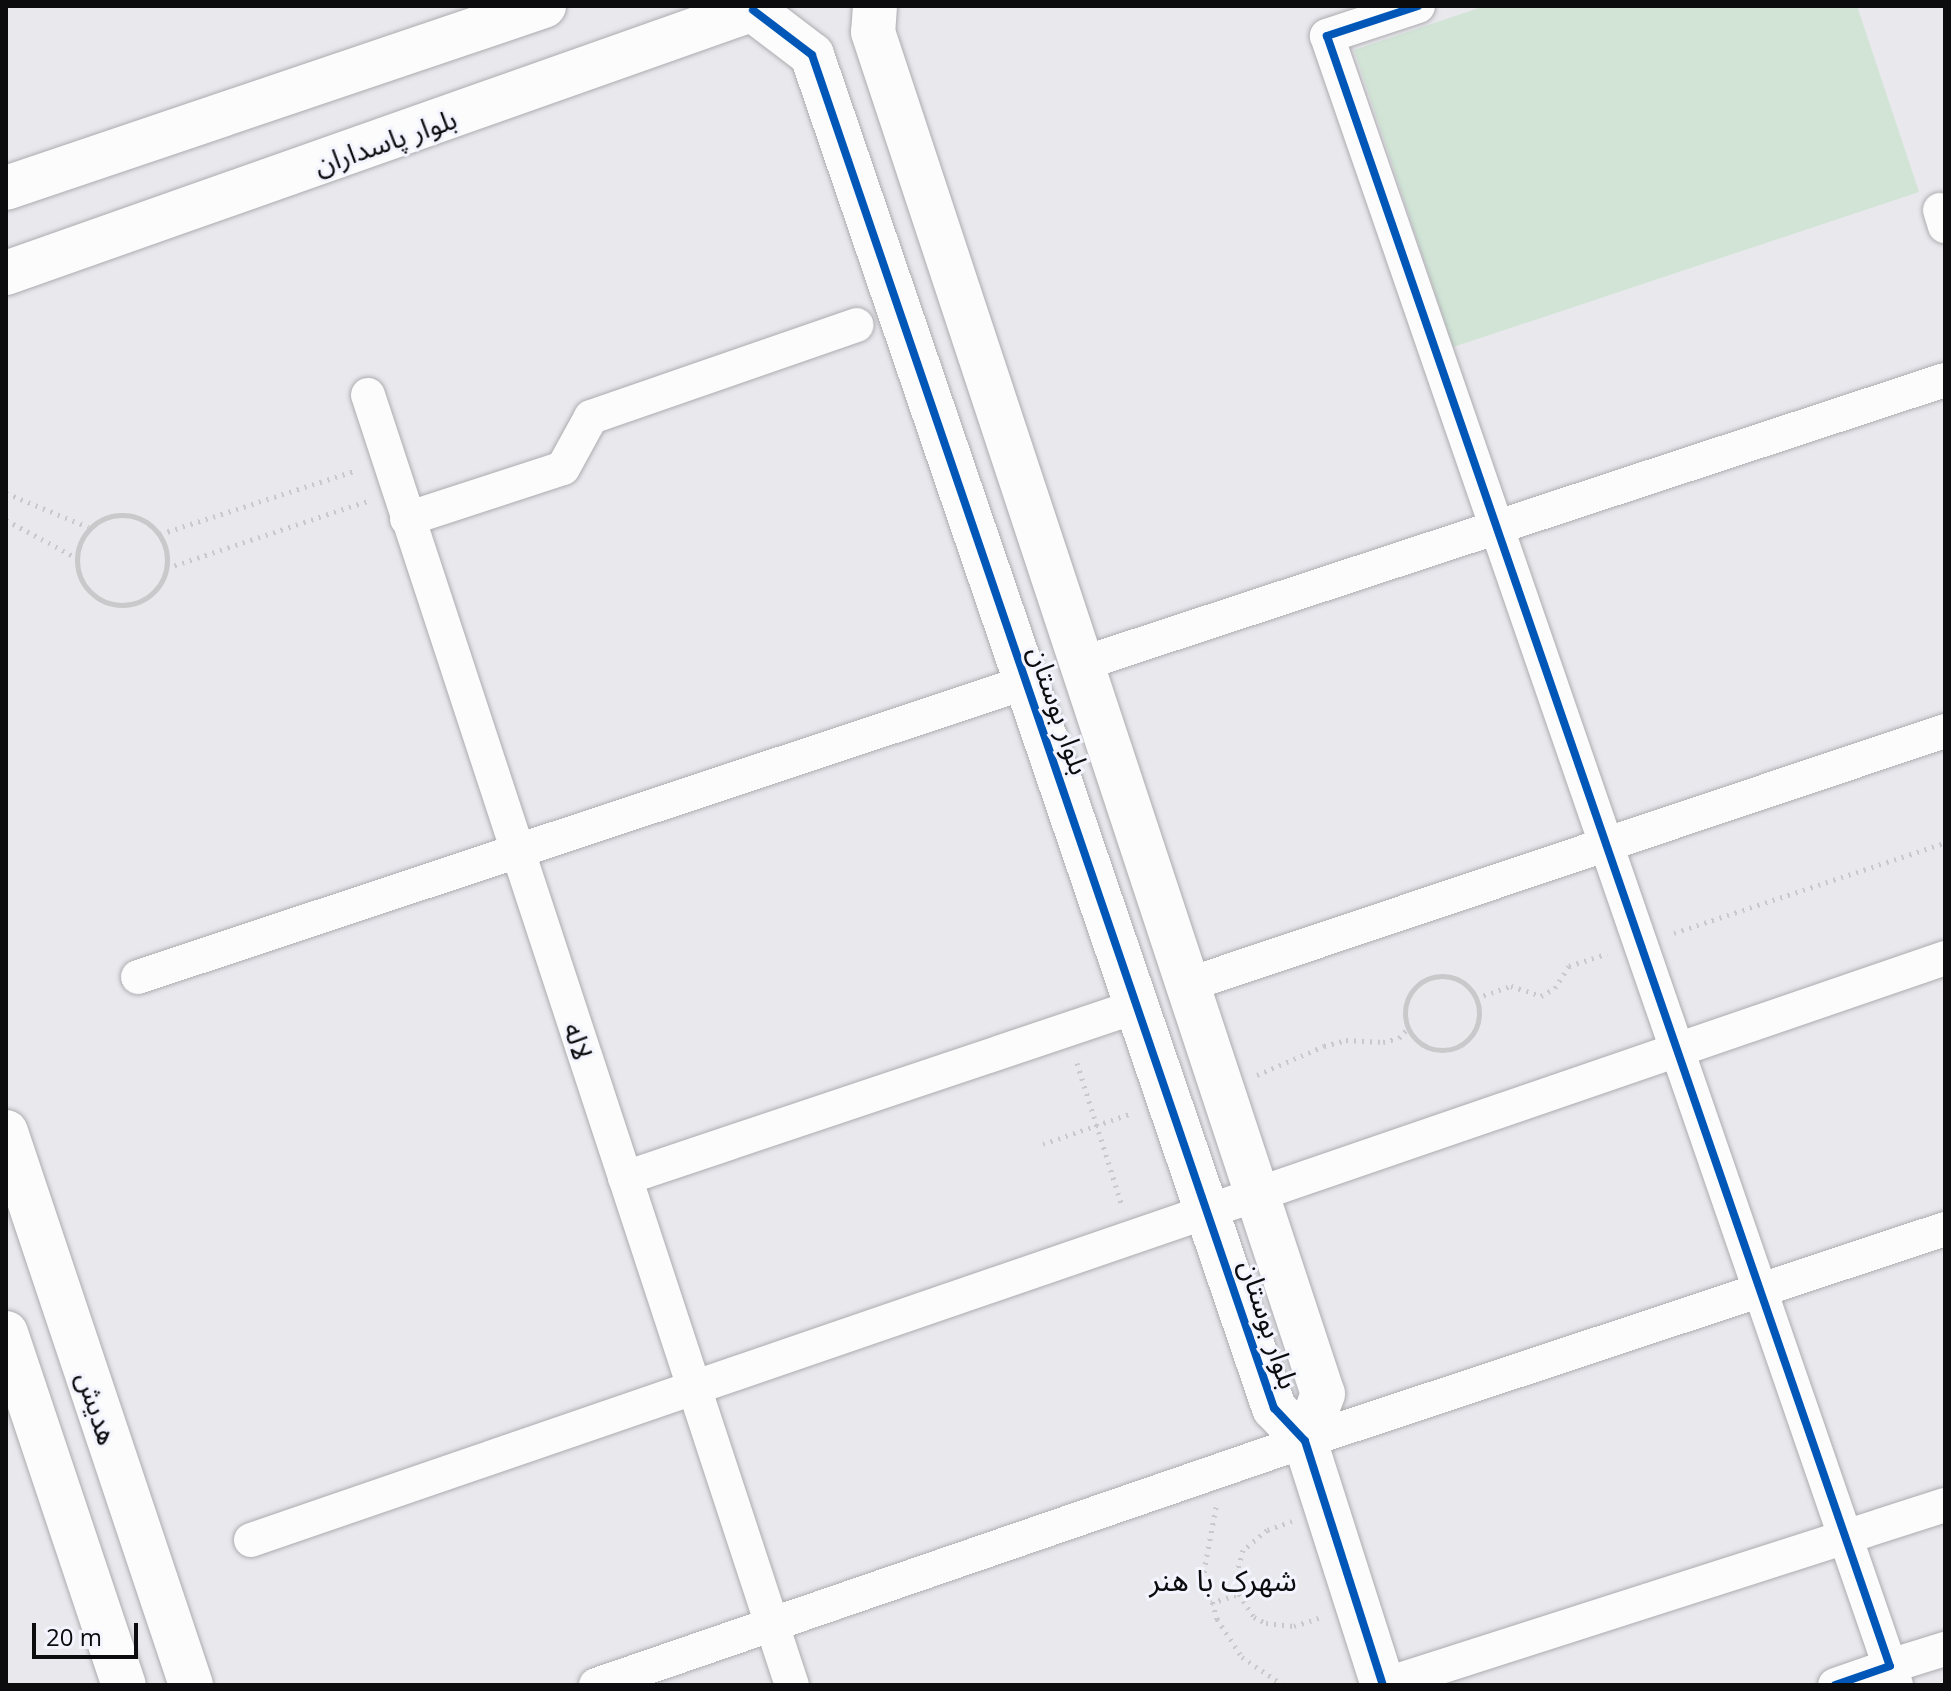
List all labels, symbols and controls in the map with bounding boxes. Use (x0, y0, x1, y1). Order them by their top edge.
street label: بلوار پاسداران (309, 101, 461, 181)
street label: بلوار بوستان (1022, 641, 1098, 779)
street label: لاله (557, 1018, 601, 1064)
street label: بلوار بوستان (1233, 1255, 1307, 1393)
street label: هدیش (70, 1367, 126, 1449)
district label: شهرک با هنر (1149, 1562, 1297, 1598)
scale bar (36, 1607, 142, 1657)
text: 20 m (46, 1620, 102, 1653)

